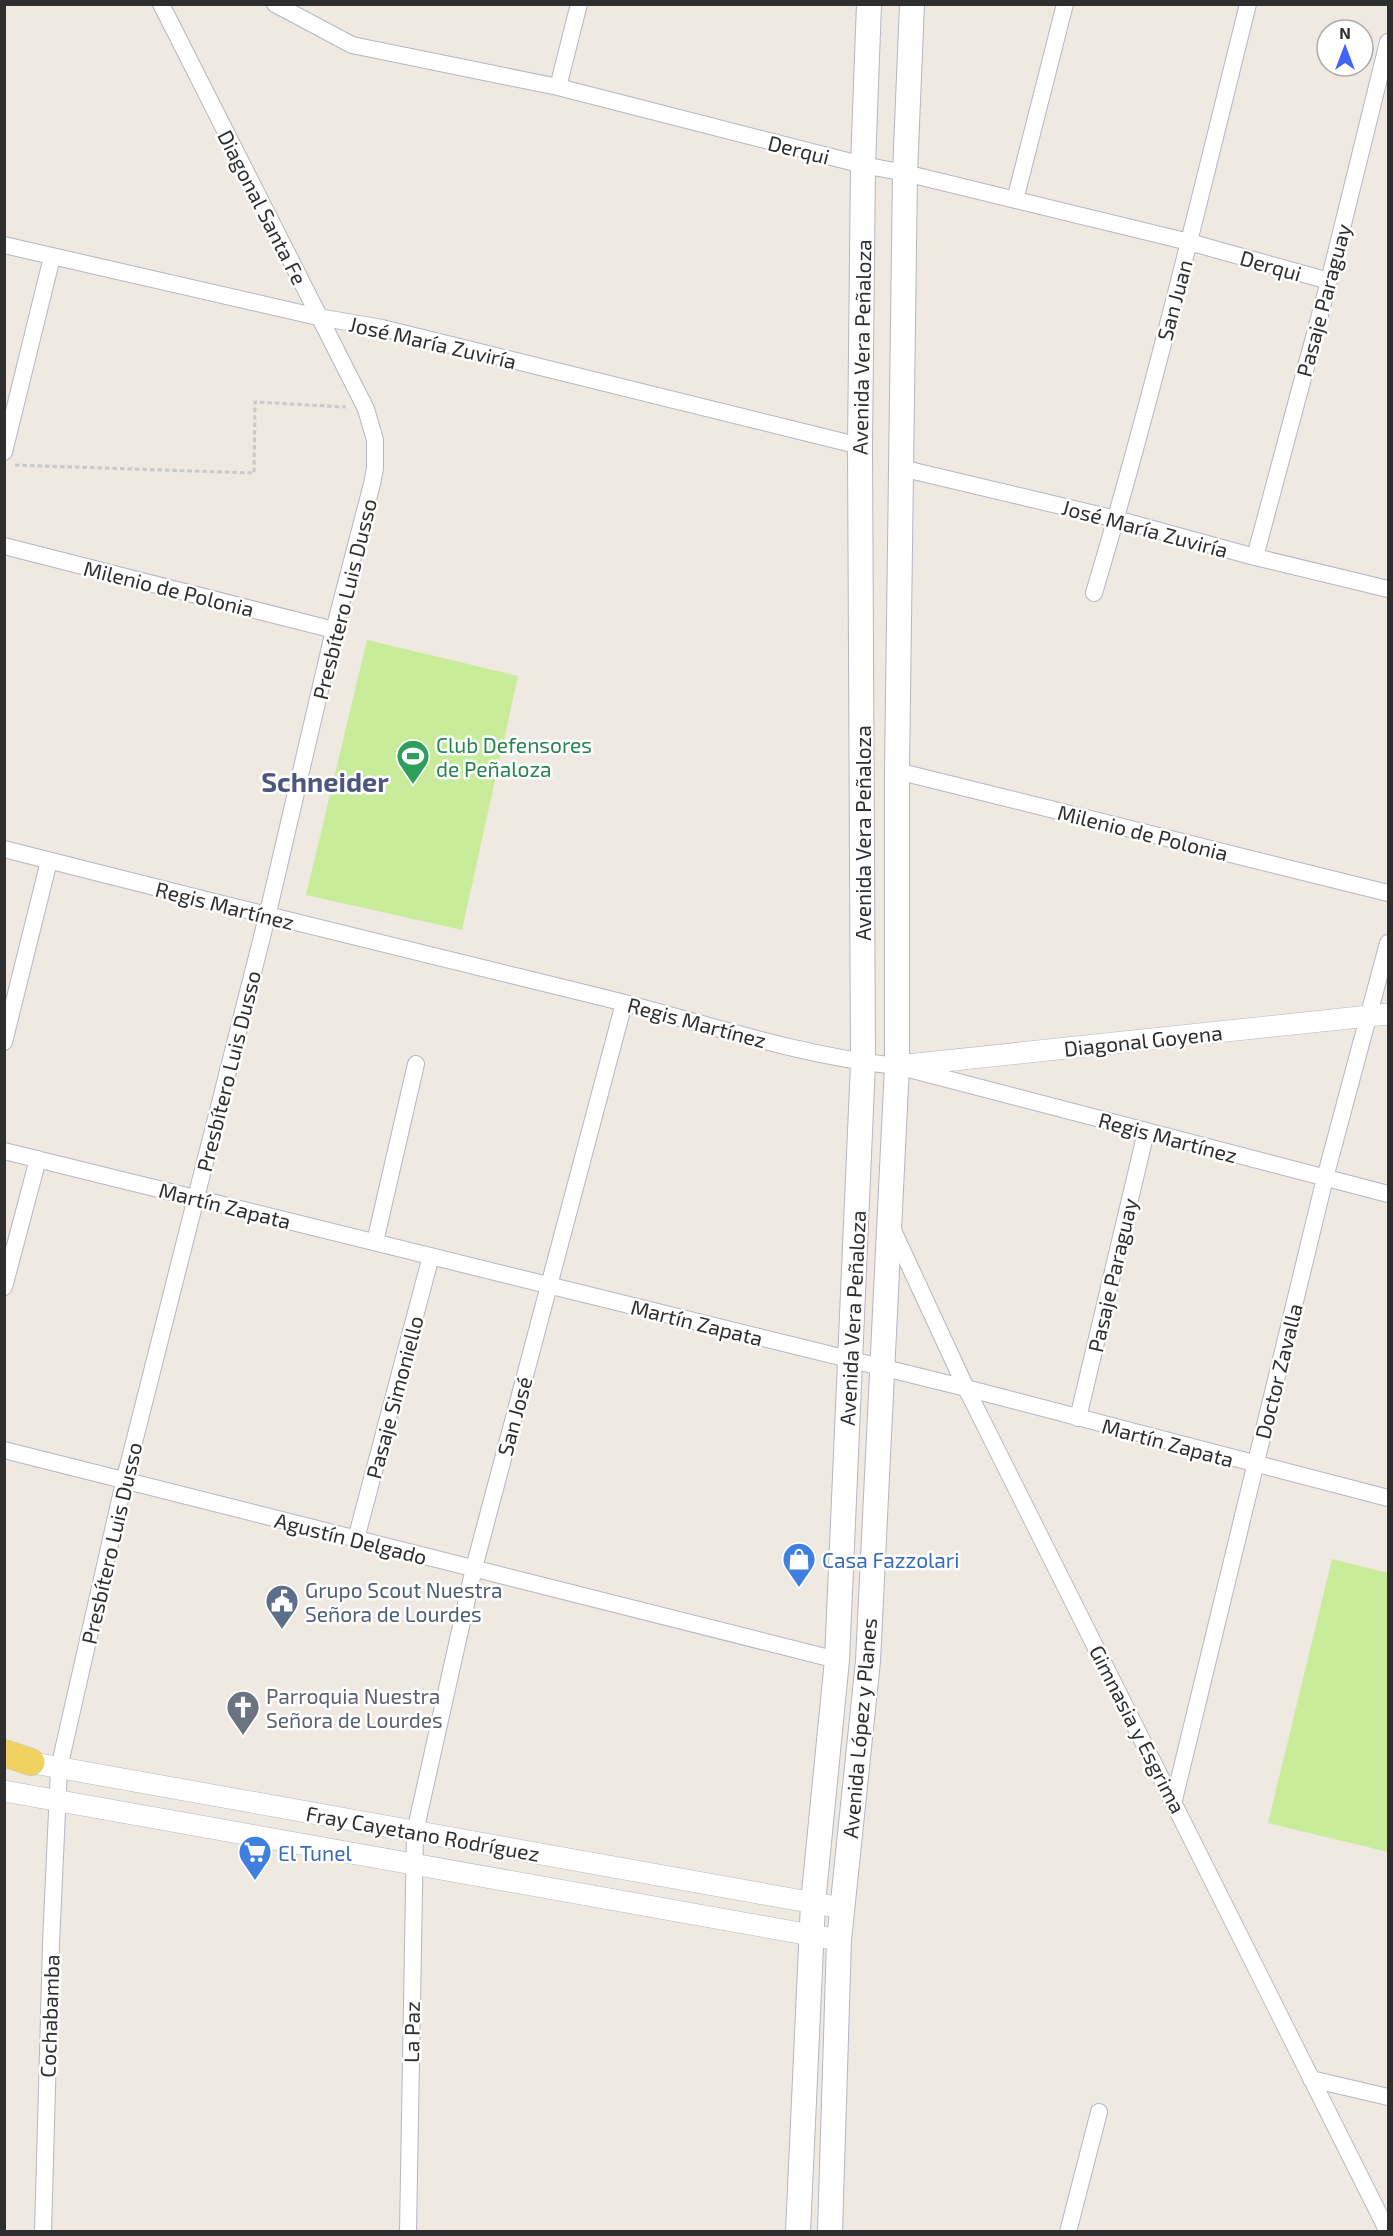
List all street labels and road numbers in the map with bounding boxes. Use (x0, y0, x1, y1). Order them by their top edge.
street label: Diagonal Santa Fe (213, 125, 313, 289)
street label: Derqui (766, 129, 832, 169)
street label: Pasaje Paraguay (1291, 221, 1356, 379)
street label: Avenida Vera Peñaloza (847, 239, 875, 455)
street label: Derqui (1237, 244, 1305, 286)
street label: San Juan (1151, 257, 1197, 343)
street label: José María Zuviría (347, 311, 519, 373)
street label: José María Zuviría (1059, 494, 1231, 562)
street label: Presbítero Luis Dusso (307, 496, 381, 702)
street label: Milenio de Polonia (81, 555, 257, 621)
street label: Avenida Vera Peñaloza (850, 725, 875, 941)
street label: Milenio de Polonia (1055, 799, 1231, 865)
street label: Regis Martínez (153, 876, 297, 934)
street label: Presbítero Luis Dusso (191, 968, 265, 1174)
street label: Regis Martínez (625, 992, 769, 1052)
street label: Diagonal Goyena (1062, 1019, 1224, 1061)
street label: Regis Martínez (1096, 1107, 1240, 1167)
street label: Martín Zapata (156, 1177, 294, 1233)
street label: Pasaje Paraguay (1082, 1196, 1143, 1355)
street label: Avenida Vera Peñaloza (834, 1210, 870, 1426)
street label: Martín Zapata (628, 1294, 766, 1350)
street label: Doctor Zavalla (1249, 1301, 1307, 1441)
street label: Pasaje Simoniello (360, 1313, 429, 1481)
street label: San José (491, 1374, 537, 1458)
street label: Martín Zapata (1099, 1412, 1237, 1472)
street label: Presbítero Luis Dusso (76, 1440, 146, 1646)
street label: Agustín Delgado (272, 1507, 430, 1569)
street label: Avenida López y Planes (837, 1617, 881, 1839)
street label: Gimnasia y Esgrima (1085, 1641, 1191, 1817)
street label: Fray Cayetano Rodríguez (304, 1800, 542, 1866)
street label: Cochabamba (34, 1954, 64, 2078)
street label: La Paz (398, 2001, 424, 2063)

